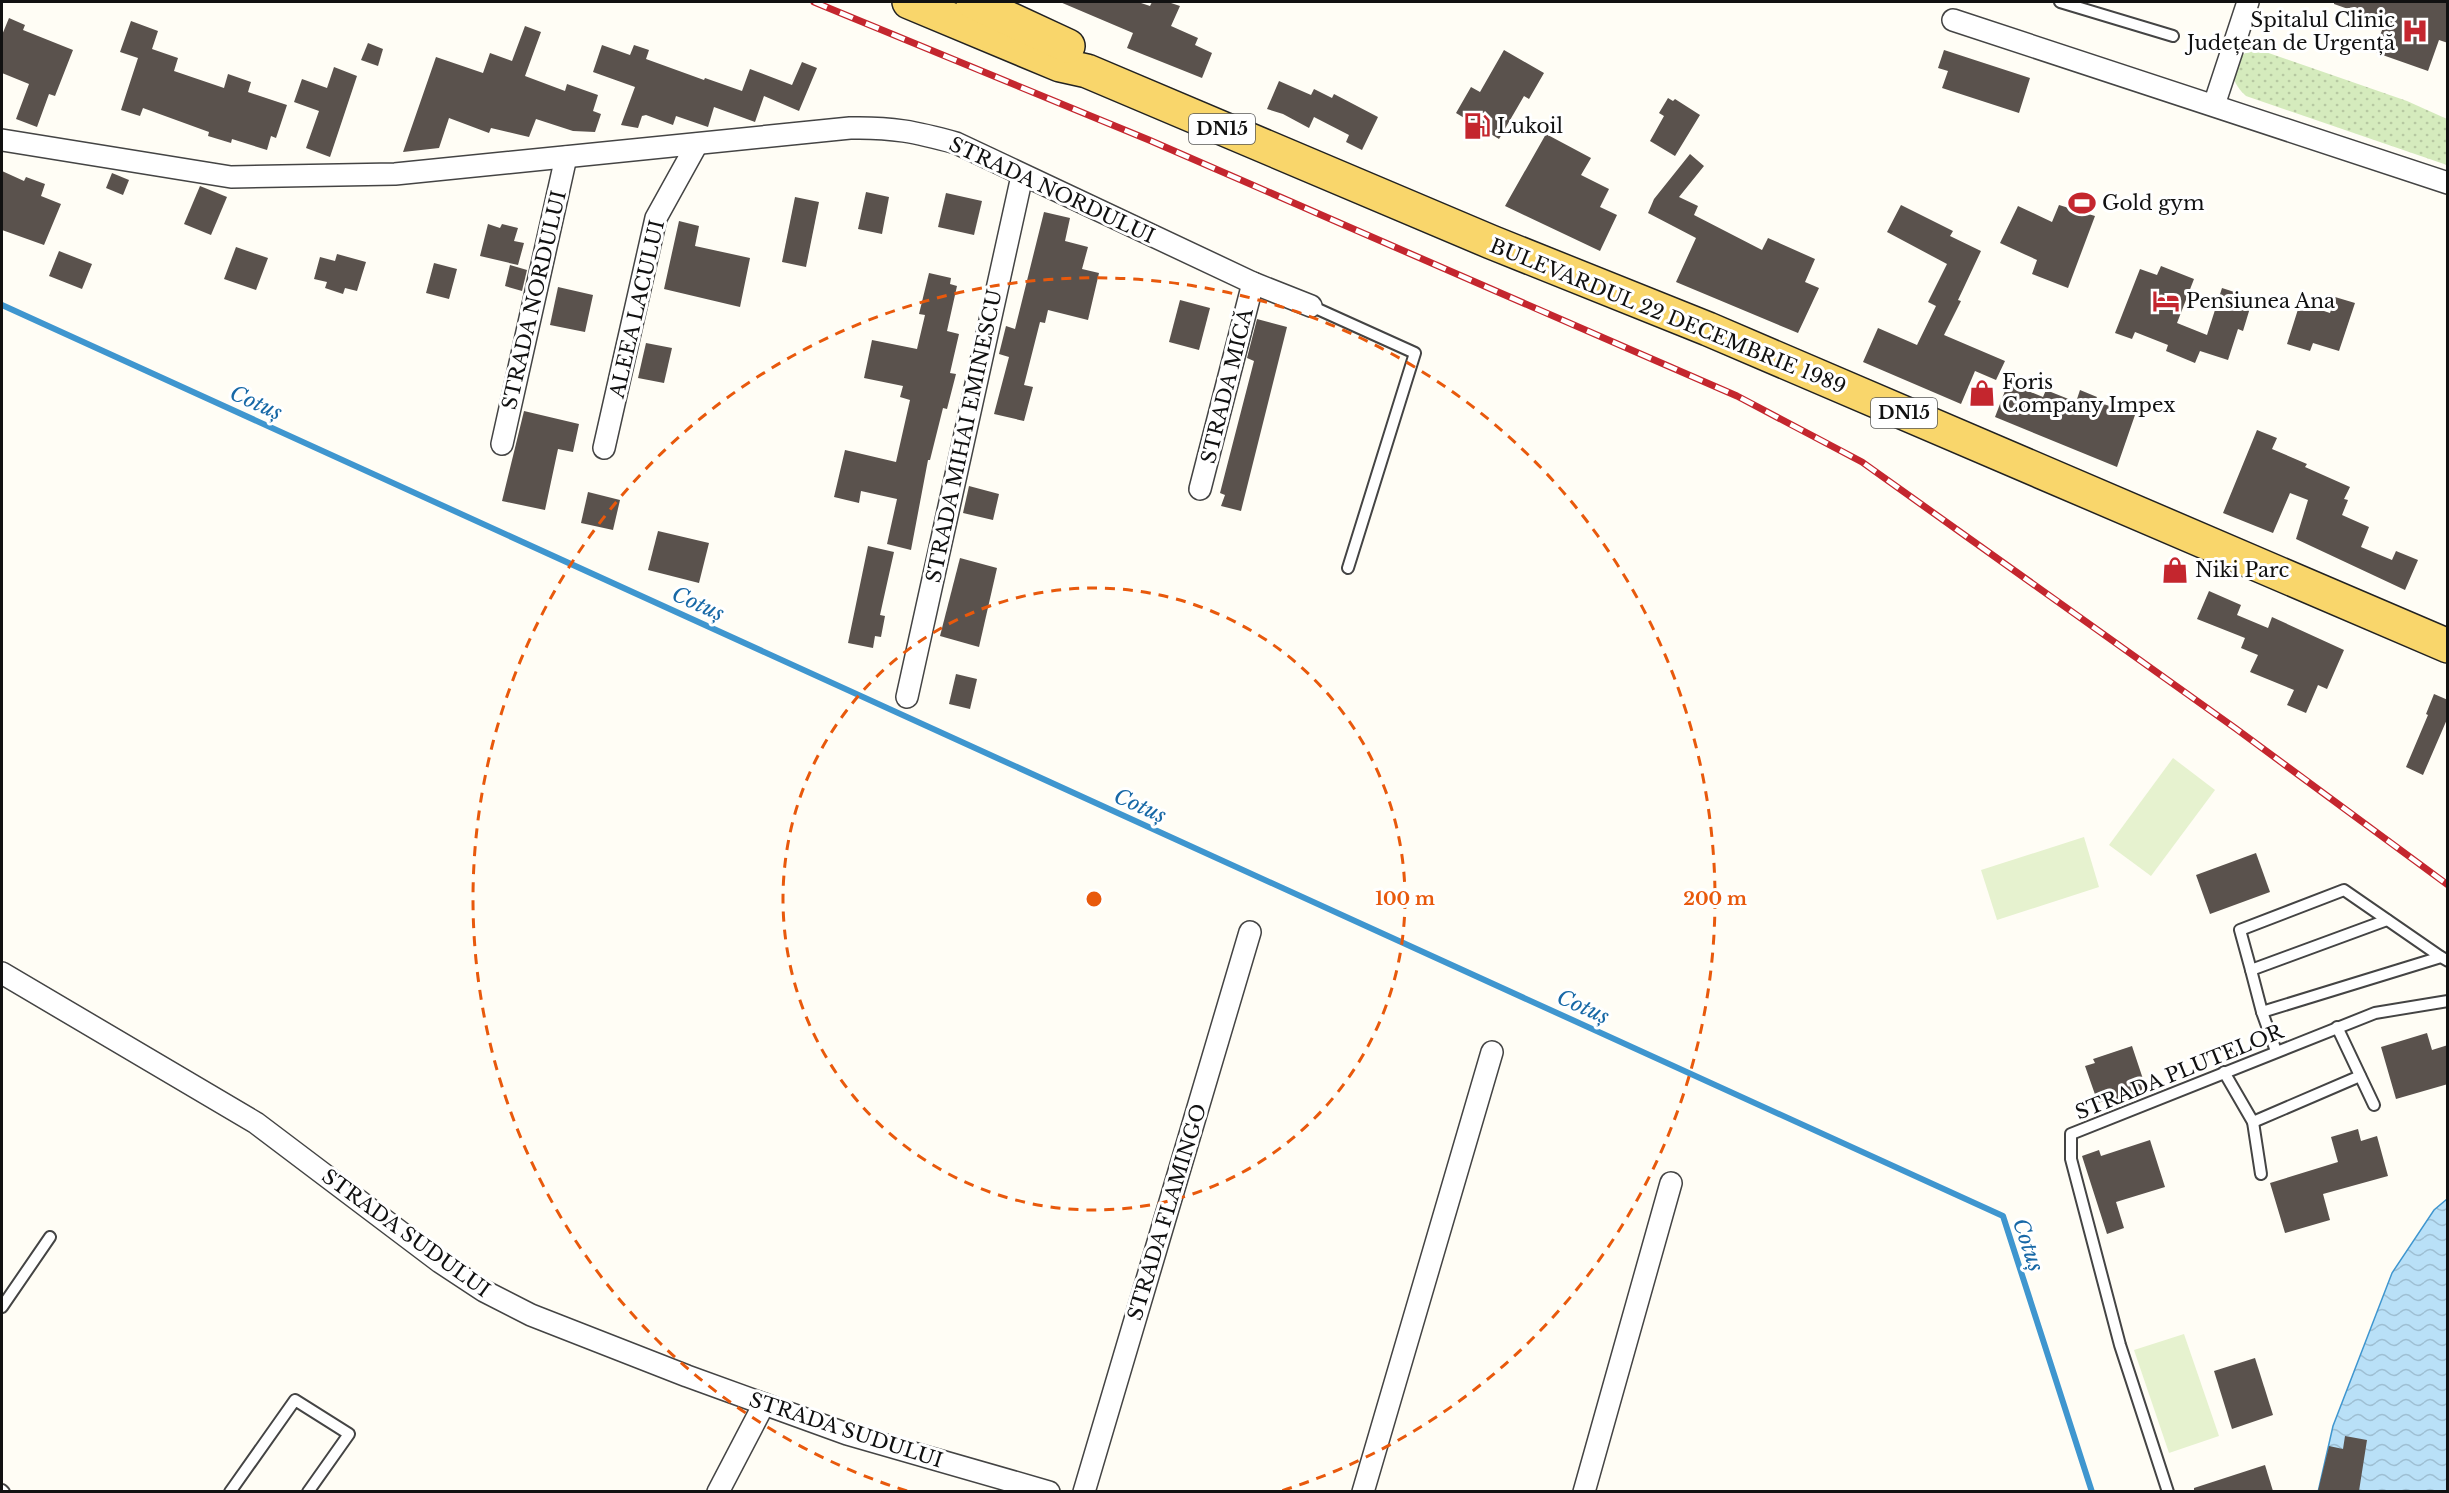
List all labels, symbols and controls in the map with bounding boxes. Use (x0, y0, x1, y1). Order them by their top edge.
place label: Spitalul Clinic Județean de Urgență (2184, 8, 2396, 56)
hospital icon: Spitalul Clinic Județean de Urgență (2400, 16, 2430, 46)
fuel station icon: Lukoil (1462, 111, 1492, 141)
road number: DN15 (1189, 114, 1255, 144)
place label: Lukoil (1497, 114, 1563, 138)
street label: STRADA NORDULUI (945, 132, 1159, 248)
street label: STRADA NORDULUI (497, 188, 571, 412)
sports icon: Gold gym (2067, 188, 2097, 218)
place label: Gold gym (2102, 191, 2205, 215)
street label: ALEEA LACULUI (605, 218, 669, 401)
street label: BULEVARDUL 22 DECEMBRIE 1989 (1486, 233, 1850, 399)
hotel icon: Pensiunea Ana (2151, 286, 2181, 316)
street label: STRADA MIHAI EMINESCU (921, 287, 1007, 585)
place label: Pensiunea Ana (2186, 289, 2336, 313)
street label: STRADA MICĂ (1195, 305, 1258, 466)
place label: Foris Company Impex (2002, 370, 2175, 417)
shop icon: Foris Company Impex (1967, 378, 1997, 408)
water label: Cotuș (226, 380, 286, 426)
road number: DN15 (1871, 398, 1937, 428)
shop icon: Niki Parc (2160, 555, 2190, 585)
place label: Niki Parc (2195, 558, 2289, 582)
water label: Cotuș (668, 581, 728, 627)
water label: Cotuș (1110, 783, 1170, 829)
text: 100 m (1375, 888, 1435, 910)
text: 200 m (1683, 888, 1747, 910)
centre of rings (1084, 889, 1104, 909)
water label: Cotuș (1553, 984, 1613, 1030)
street label: STRADA PLUTELOR (2072, 1019, 2288, 1125)
street label: STRADA FLAMINGO (1123, 1101, 1211, 1323)
street label: STRADA SUDULUI (317, 1164, 495, 1302)
water label: Cotuș (2007, 1215, 2049, 1275)
street label: STRADA SUDULUI (746, 1387, 946, 1473)

